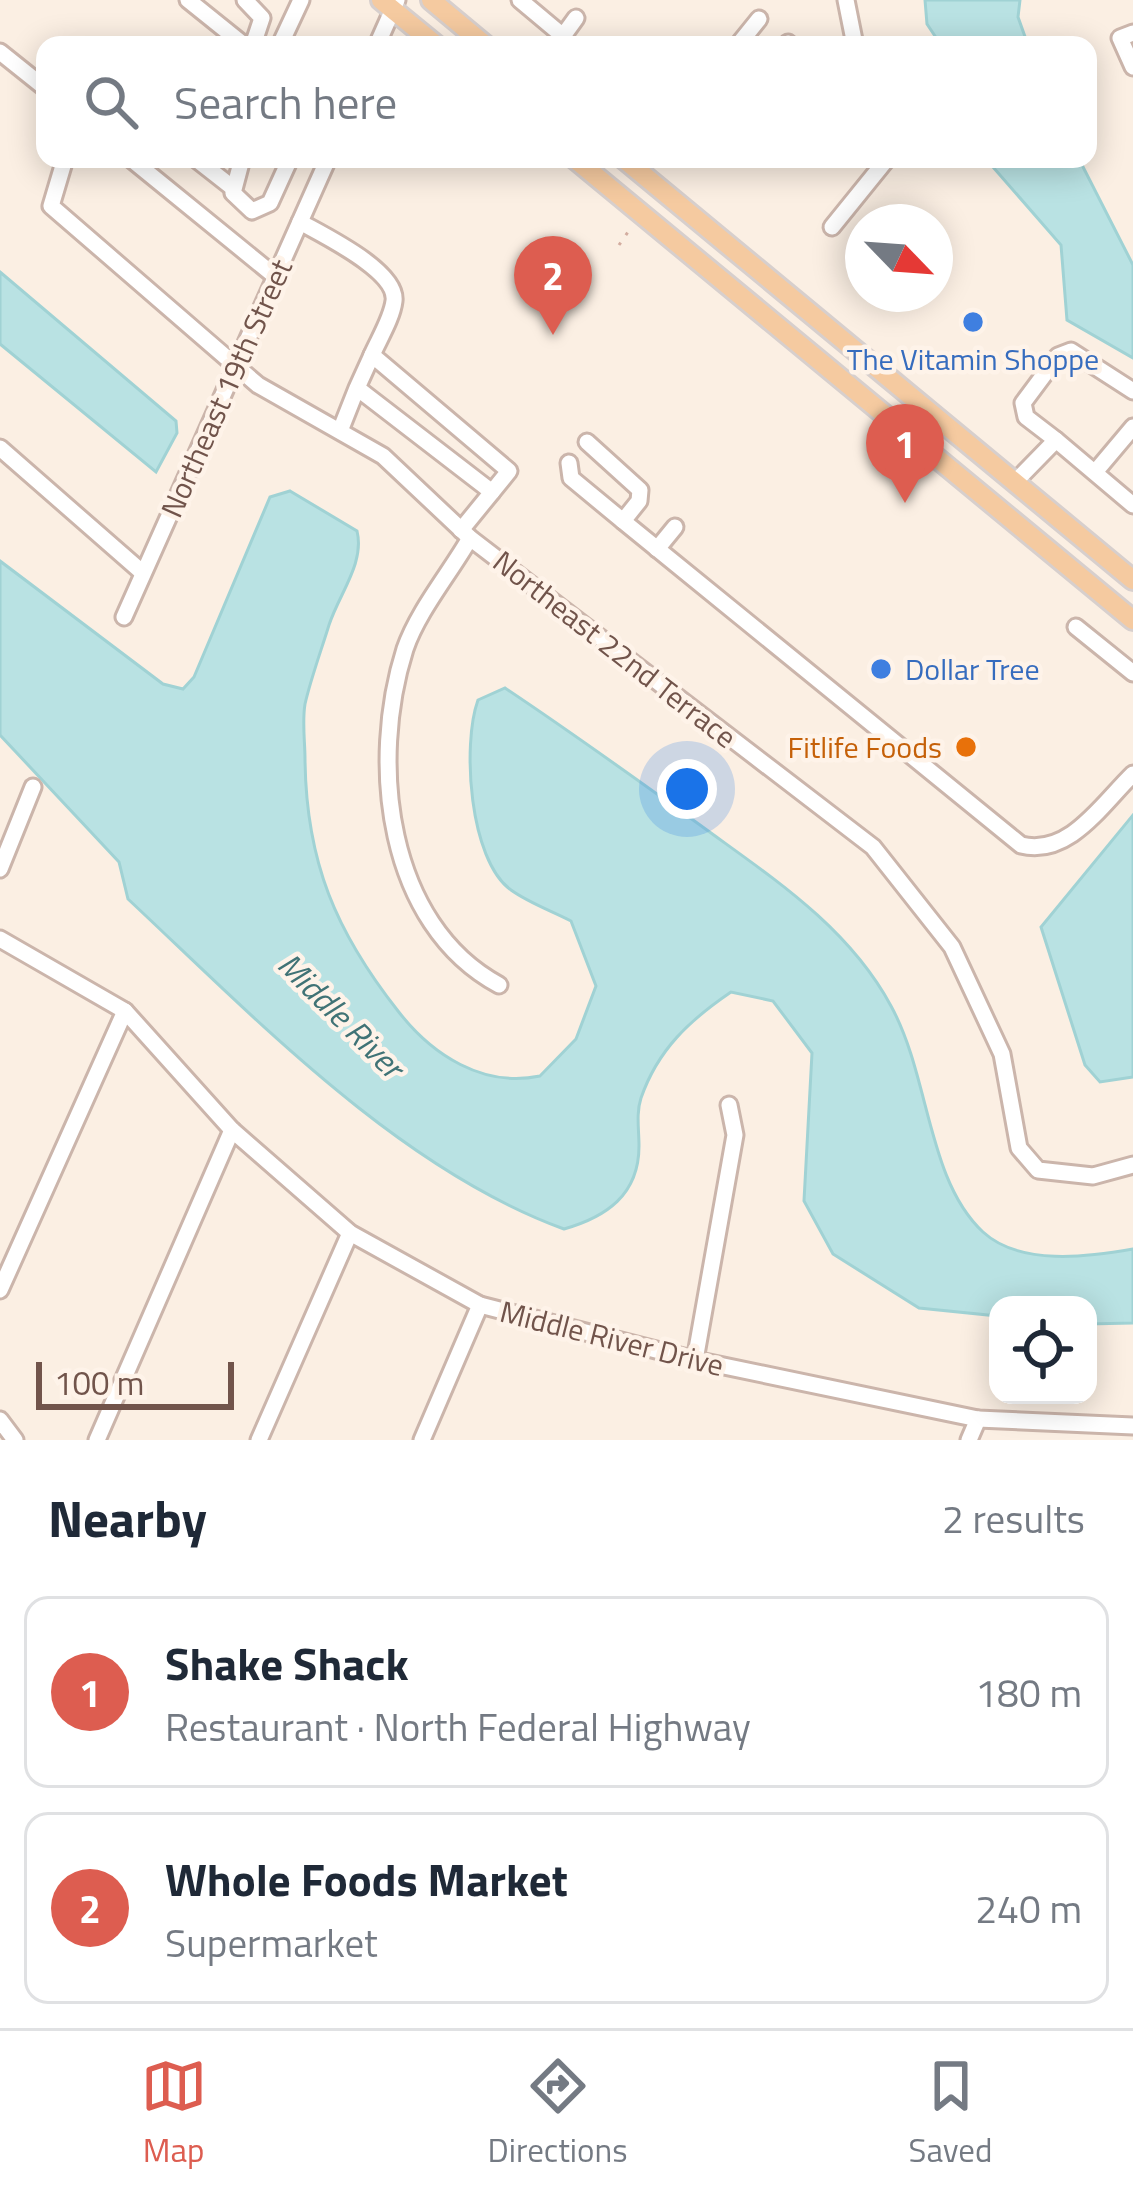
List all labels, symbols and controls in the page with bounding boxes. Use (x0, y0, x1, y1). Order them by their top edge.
search box (36, 36, 1097, 168)
text: Search here (174, 68, 397, 136)
icon: search (78, 69, 144, 135)
north arrow (845, 204, 953, 312)
pin: 2 (514, 236, 592, 335)
street label: Northeast 19th Street (148, 251, 304, 525)
marker: The Vitamin Shoppe (960, 309, 986, 335)
place label: The Vitamin Shoppe (847, 336, 1099, 382)
pin: 1 (866, 404, 944, 503)
street label: Northeast 22nd Terrace (483, 539, 747, 759)
place label: Dollar Tree (905, 646, 1040, 692)
marker: Dollar Tree (868, 656, 894, 682)
place label: Fitlife Foods (787, 724, 942, 770)
marker: Fitlife Foods (953, 734, 979, 760)
your location (657, 759, 717, 819)
water label: Middle River (266, 940, 418, 1092)
street label: Middle River Drive (495, 1288, 729, 1388)
map controls (989, 1296, 1097, 1404)
button: locate (989, 1296, 1097, 1404)
scale bar (36, 1356, 234, 1409)
text: 100 m (54, 1358, 144, 1408)
text: Nearby (48, 1479, 207, 1557)
text: 2 results (942, 1489, 1085, 1548)
text: Shake Shack (165, 1629, 409, 1697)
text: 1 (79, 1663, 101, 1722)
text: 180 m (975, 1663, 1082, 1722)
text: Restaurant · North Federal Highway (165, 1697, 751, 1756)
text: Whole Foods Market (165, 1845, 568, 1913)
text: 2 (79, 1879, 101, 1938)
text: 240 m (975, 1879, 1082, 1938)
text: Supermarket (165, 1913, 378, 1972)
tab: Map (141, 2053, 207, 2175)
tab: Directions (488, 2053, 628, 2175)
tab: Saved (909, 2053, 992, 2175)

